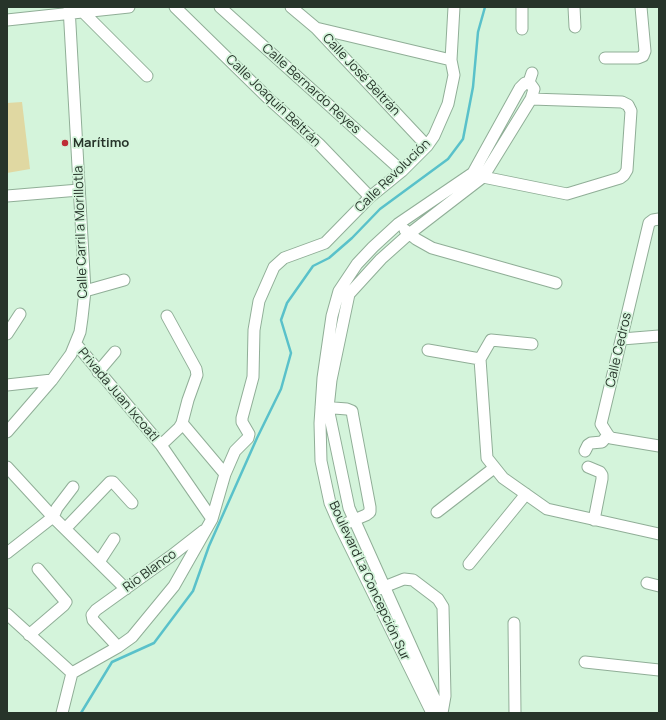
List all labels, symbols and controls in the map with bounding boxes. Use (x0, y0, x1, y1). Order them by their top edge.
street label: Calle José Beltrán (319, 31, 403, 119)
street label: Calle Bernardo Reyes (259, 41, 363, 137)
street label: Calle Joaquín Beltrán (222, 52, 324, 150)
place label: Marítimo (73, 135, 129, 151)
street label: Calle Revolución (352, 136, 434, 216)
marker: Marítimo (60, 138, 70, 148)
street label: Calle Carril a Morillotla (71, 165, 91, 299)
street label: Calle Cedros (603, 311, 635, 389)
street label: Privada Juan Ixcoatl (74, 345, 162, 445)
street label: Boulevard La Concepción Sur (325, 499, 413, 663)
street label: Río Blanco (120, 546, 180, 596)

